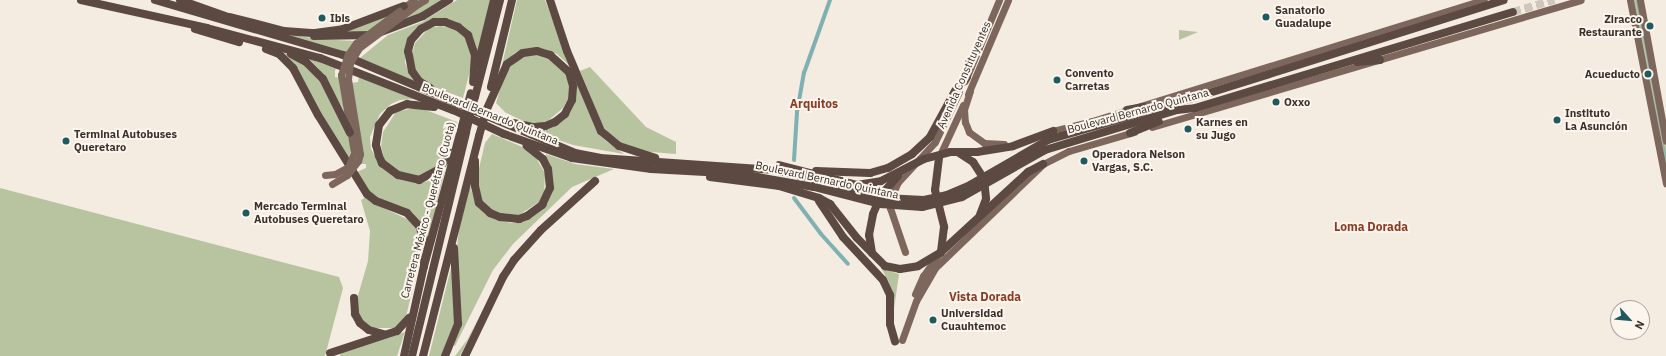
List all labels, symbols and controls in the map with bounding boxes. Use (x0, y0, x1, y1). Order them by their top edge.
place label: Sanatorio Guadalupe (1275, 4, 1331, 30)
place label: Ibis (330, 11, 350, 25)
marker: Sanatorio Guadalupe (1260, 11, 1272, 23)
marker: Ibis (317, 13, 327, 23)
place label: Ziracco Restaurante (1579, 13, 1642, 39)
street label: Avenida Constituyentes (934, 19, 994, 131)
marker: Ziracco Restaurante (1645, 21, 1655, 31)
place label: Convento Carretas (1065, 67, 1114, 93)
place label: Acueducto (1585, 67, 1640, 81)
marker: Acueducto (1643, 69, 1653, 79)
marker: Convento Carretas (1052, 75, 1062, 85)
street label: Boulevard Bernardo Quintana (420, 81, 560, 147)
street label: Boulevard Bernardo Quintana (1066, 86, 1210, 136)
place label: Oxxo (1284, 95, 1310, 109)
district label: Arquitos (790, 97, 838, 111)
marker: Oxxo (1271, 97, 1281, 107)
place label: Instituto La Asunción (1565, 107, 1628, 133)
marker: Instituto La Asunción (1552, 115, 1562, 125)
place label: Karnes en su Jugo (1196, 116, 1248, 142)
street label: Carretera México - Querétaro (Cuota) (398, 120, 458, 300)
marker: Karnes en su Jugo (1183, 124, 1193, 134)
place label: Terminal Autobuses Queretaro (74, 128, 177, 154)
marker: Terminal Autobuses Queretaro (61, 136, 71, 146)
place label: Operadora Nelson Vargas, S.C. (1092, 148, 1185, 174)
marker: Operadora Nelson Vargas, S.C. (1079, 156, 1089, 166)
street label: Boulevard Bernardo Quintana (754, 158, 900, 202)
place label: Mercado Terminal Autobuses Queretaro (254, 200, 364, 226)
marker: Mercado Terminal Autobuses Queretaro (241, 208, 251, 218)
district label: Loma Dorada (1334, 220, 1408, 234)
district label: Vista Dorada (949, 290, 1021, 304)
north arrow (1610, 300, 1650, 340)
place label: Universidad Cuauhtemoc (941, 307, 1006, 333)
marker: Universidad Cuauhtemoc (928, 315, 938, 325)
text: N (1632, 318, 1648, 332)

